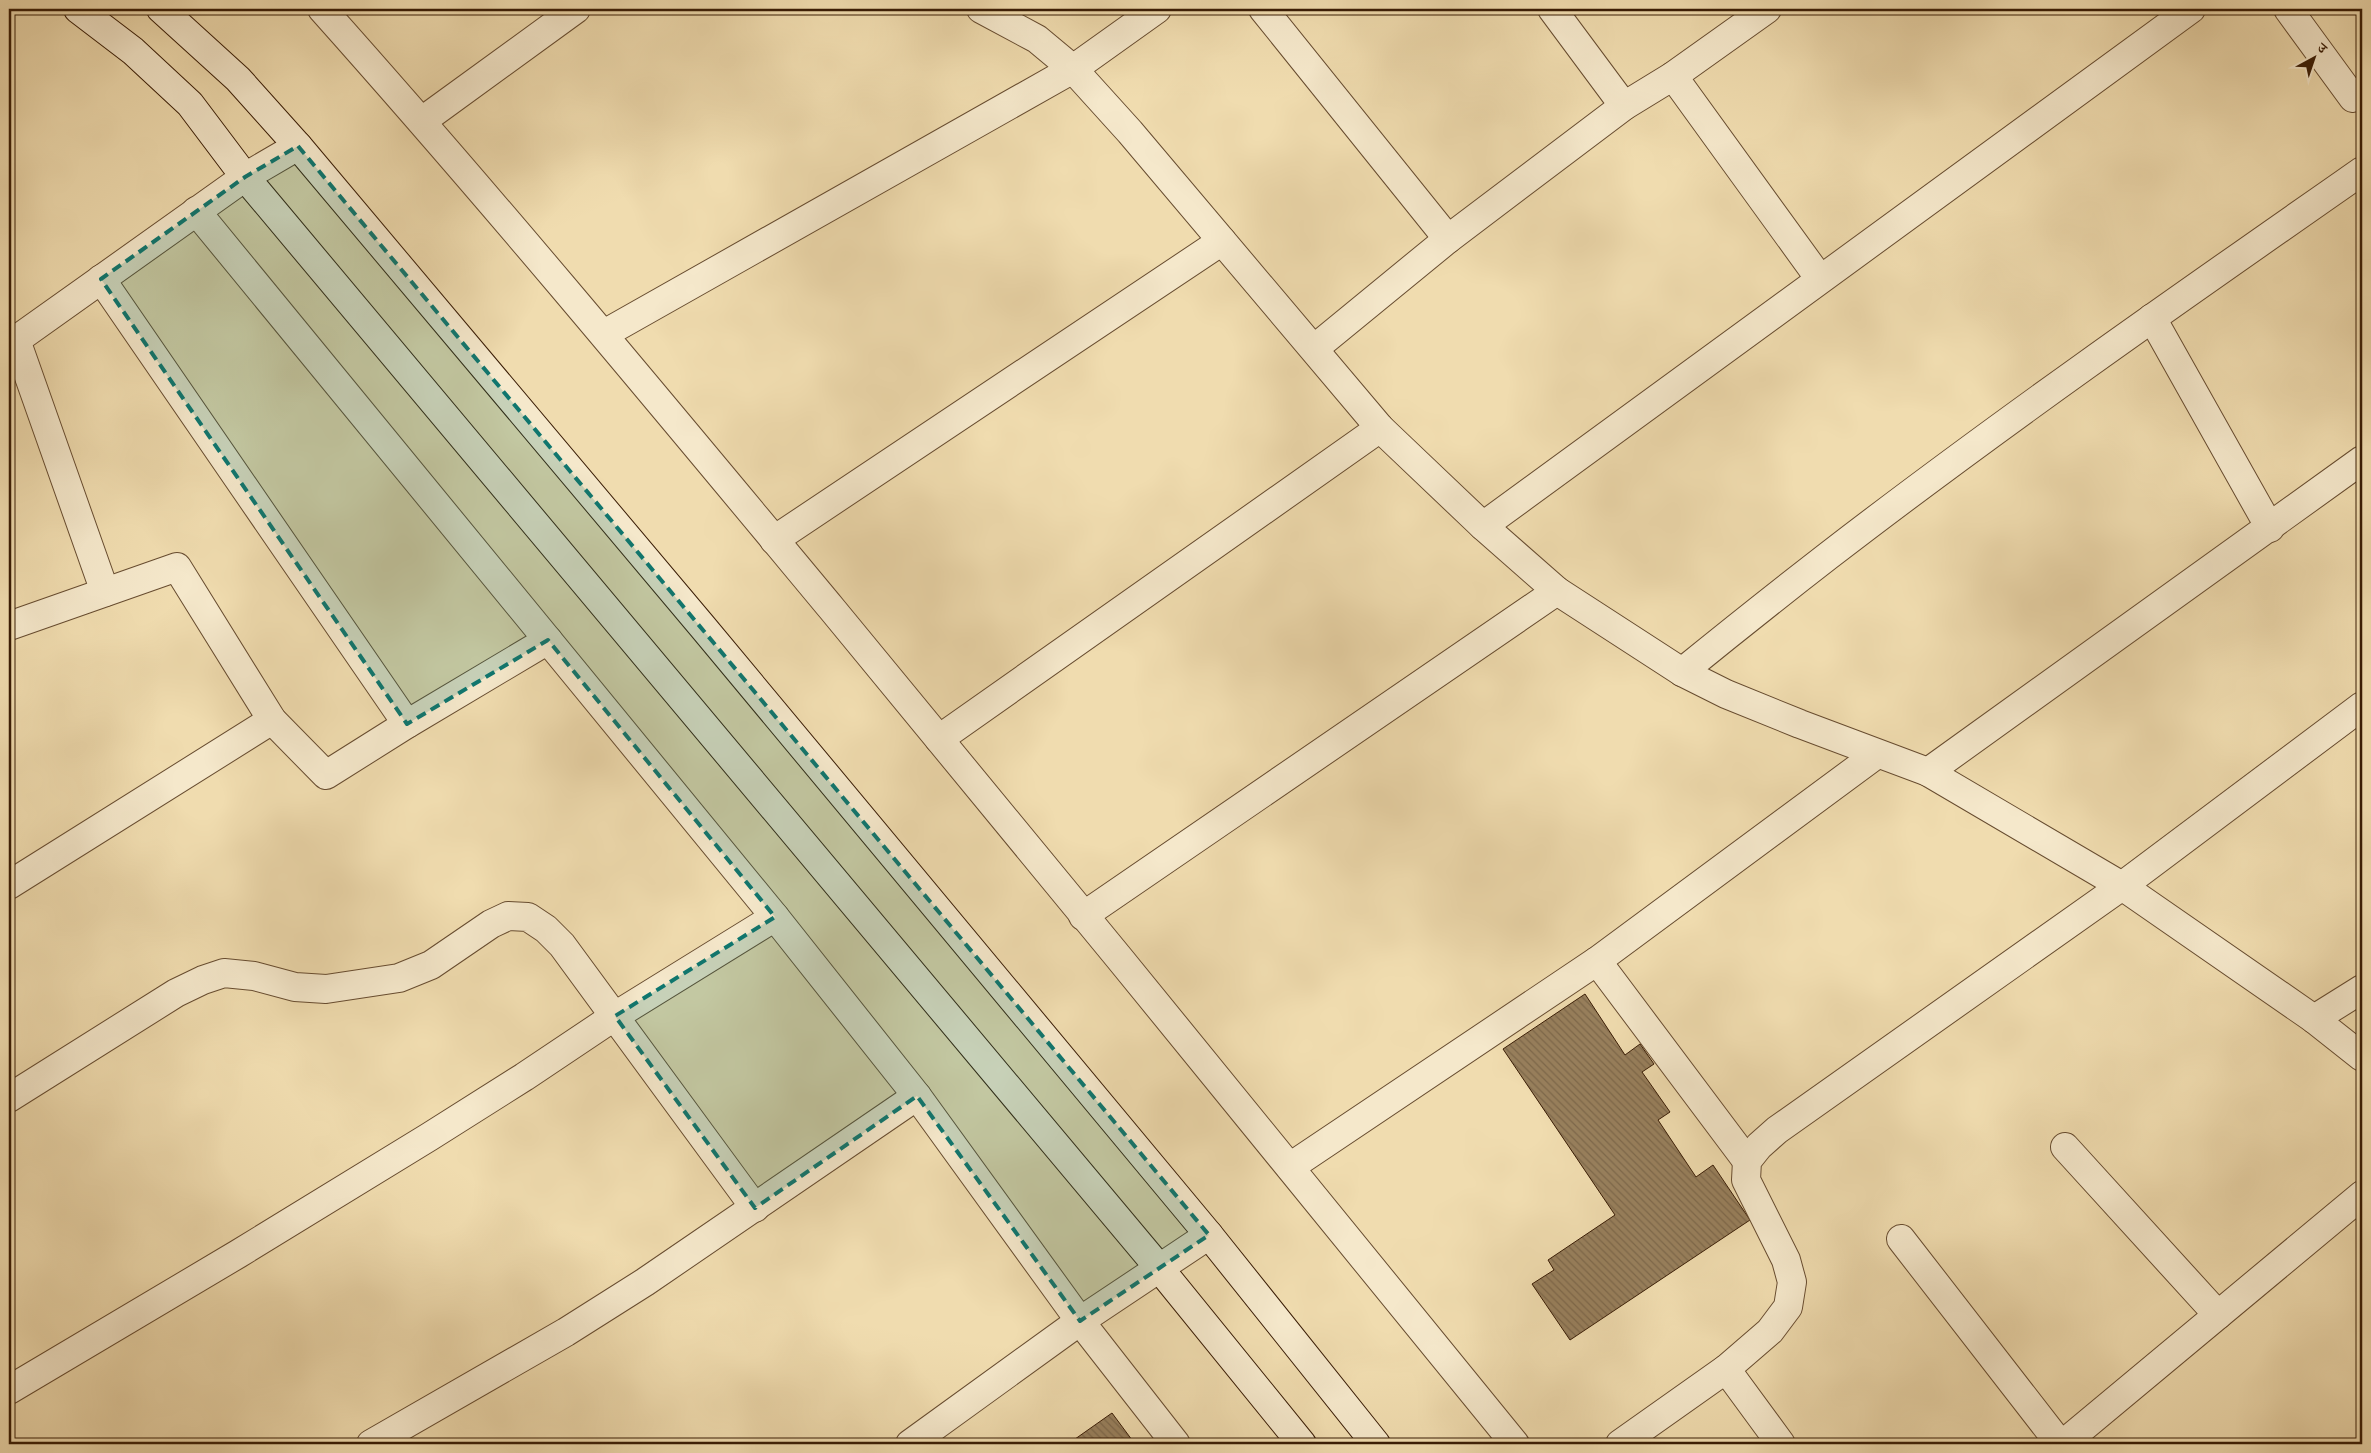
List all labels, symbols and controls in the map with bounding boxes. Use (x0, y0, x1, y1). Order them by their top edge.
north arrow (2288, 32, 2338, 82)
text: उ (2312, 38, 2332, 59)

